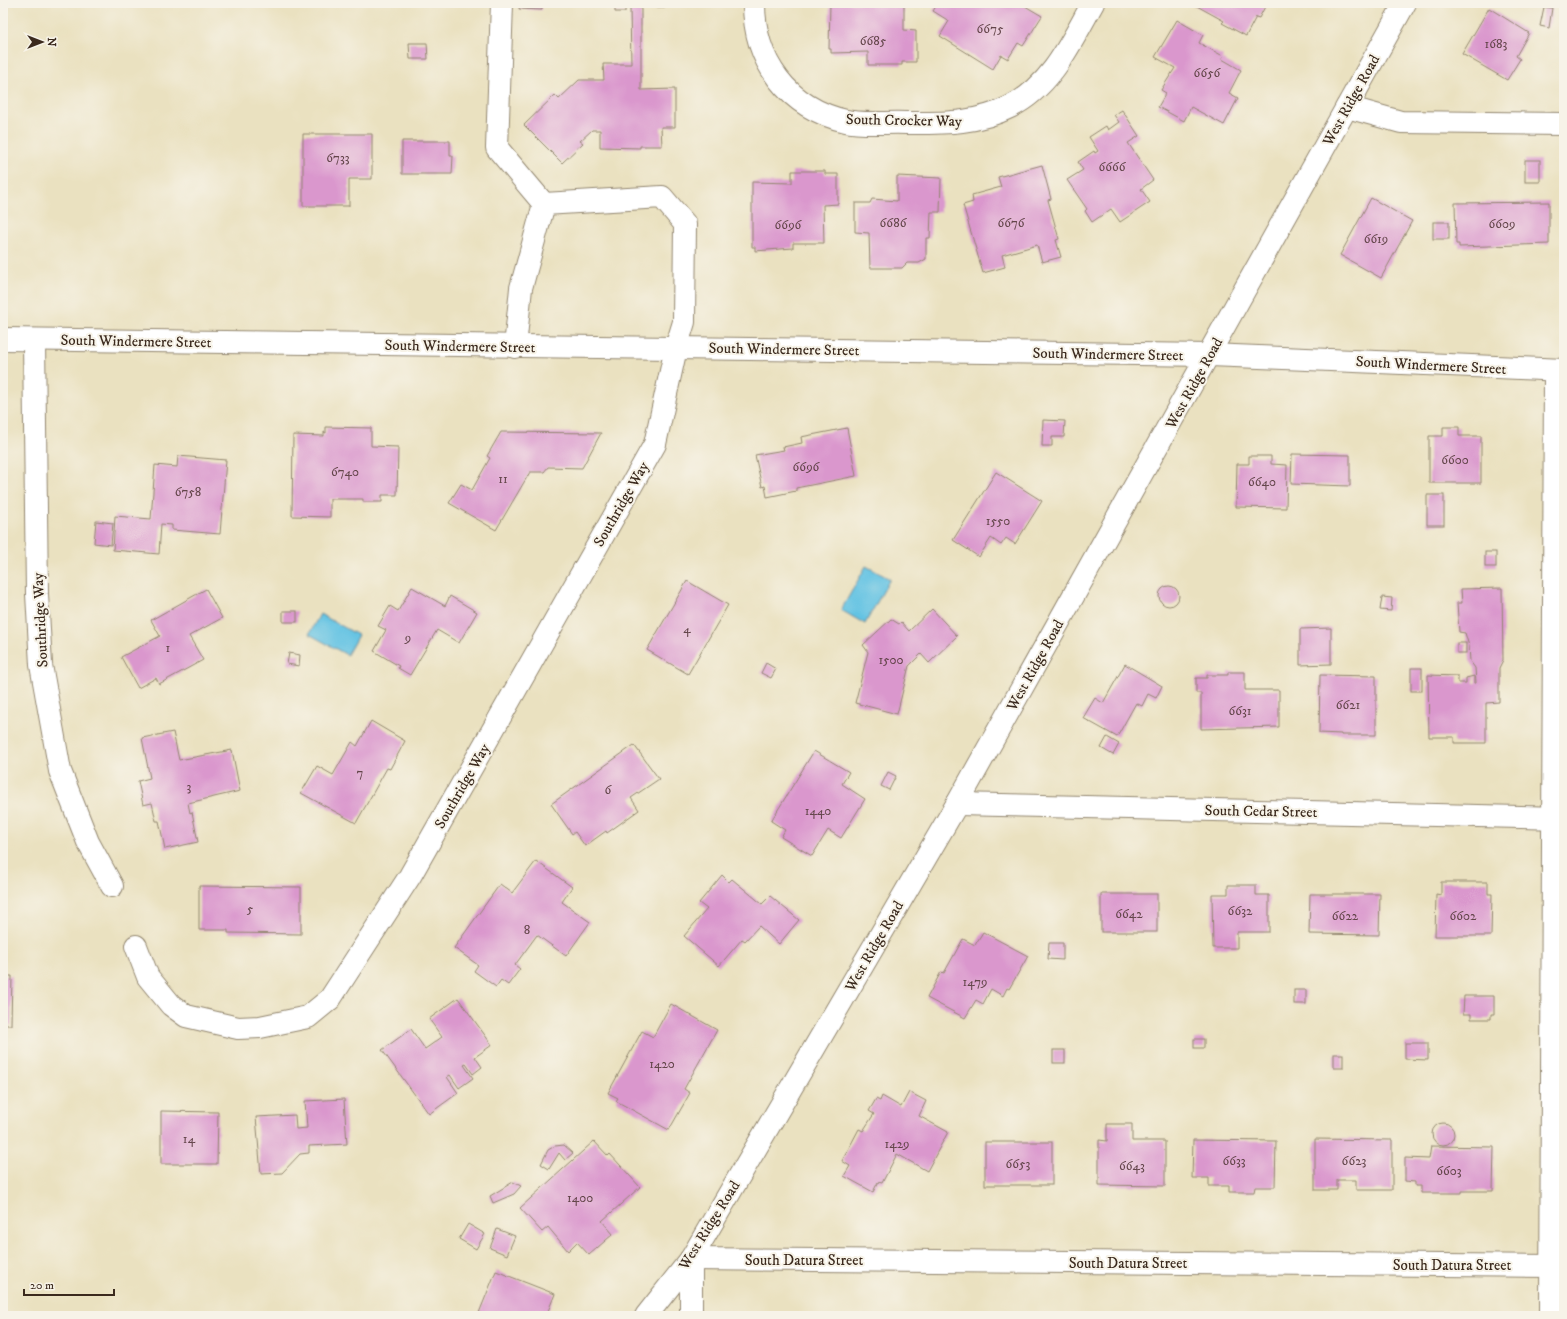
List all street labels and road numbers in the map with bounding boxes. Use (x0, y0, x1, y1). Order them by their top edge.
street label: West Ridge Road (1318, 51, 1385, 150)
street label: South Crocker Way (846, 110, 963, 131)
street label: South Windermere Street (60, 331, 212, 352)
street label: West Ridge Road (1161, 334, 1228, 433)
street label: South Windermere Street (384, 336, 536, 357)
street label: South Windermere Street (708, 339, 860, 360)
street label: South Windermere Street (1032, 344, 1184, 365)
street label: South Windermere Street (1355, 352, 1507, 379)
street label: Southridge Way (589, 458, 654, 550)
street label: Southridge Way (28, 571, 52, 668)
street label: West Ridge Road (1002, 616, 1069, 715)
street label: Southridge Way (430, 740, 495, 832)
street label: South Cedar Street (1205, 801, 1318, 822)
street label: West Ridge Road (840, 897, 908, 996)
street label: West Ridge Road (674, 1177, 745, 1274)
street label: South Datura Street (745, 1251, 863, 1270)
street label: South Datura Street (1069, 1254, 1187, 1273)
street label: South Datura Street (1393, 1256, 1511, 1275)

